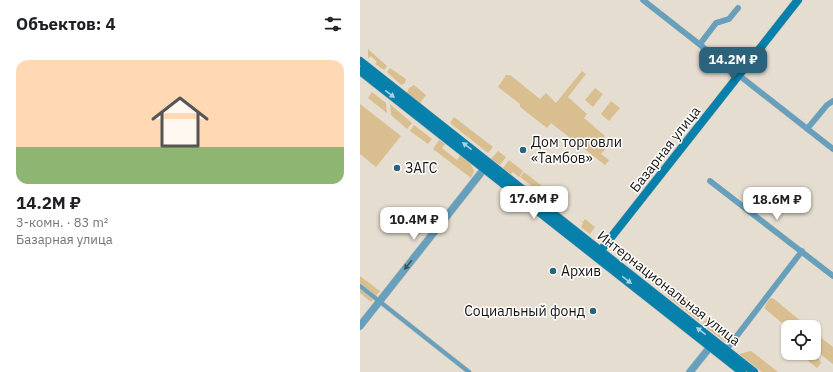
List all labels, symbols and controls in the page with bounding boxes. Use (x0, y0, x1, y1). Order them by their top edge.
text: Объектов: 4 (16, 13, 116, 35)
icon: filters (322, 13, 344, 35)
pin: 14.2M ₽ (696, 47, 770, 81)
text: 14.2M ₽ (708, 51, 758, 68)
icon: home (144, 86, 216, 158)
one-way arrow (384, 90, 395, 99)
street label: Базарная улица (626, 102, 704, 196)
place label: Дом торговли «Тамбов» (531, 133, 622, 167)
one-way arrow (462, 142, 473, 150)
marker: Дом торговли «Тамбов» (518, 145, 528, 155)
place label: ЗАГС (405, 159, 438, 177)
marker: ЗАГС (392, 163, 402, 173)
pin: 17.6M ₽ (497, 186, 571, 220)
pin: 18.6M ₽ (740, 187, 814, 221)
text: 17.6M ₽ (509, 190, 559, 207)
text: 18.6M ₽ (752, 191, 802, 208)
text: 14.2M ₽ (16, 192, 81, 214)
pin: 10.4M ₽ (377, 207, 451, 241)
text: 10.4M ₽ (389, 211, 439, 228)
text: 3-комн. · 83 m² (16, 214, 108, 231)
street label: Интернациональная улица (594, 226, 745, 350)
text: Базарная улица (16, 231, 113, 248)
one-way arrow (404, 260, 412, 271)
place label: Архив (561, 262, 601, 280)
marker: Архив (548, 266, 558, 276)
one-way arrow (621, 276, 632, 285)
place label: Социальный фонд (464, 302, 585, 320)
marker: Социальный фонд (588, 306, 598, 316)
map controls (781, 320, 821, 360)
button: locate (781, 320, 821, 360)
one-way arrow (696, 326, 707, 335)

